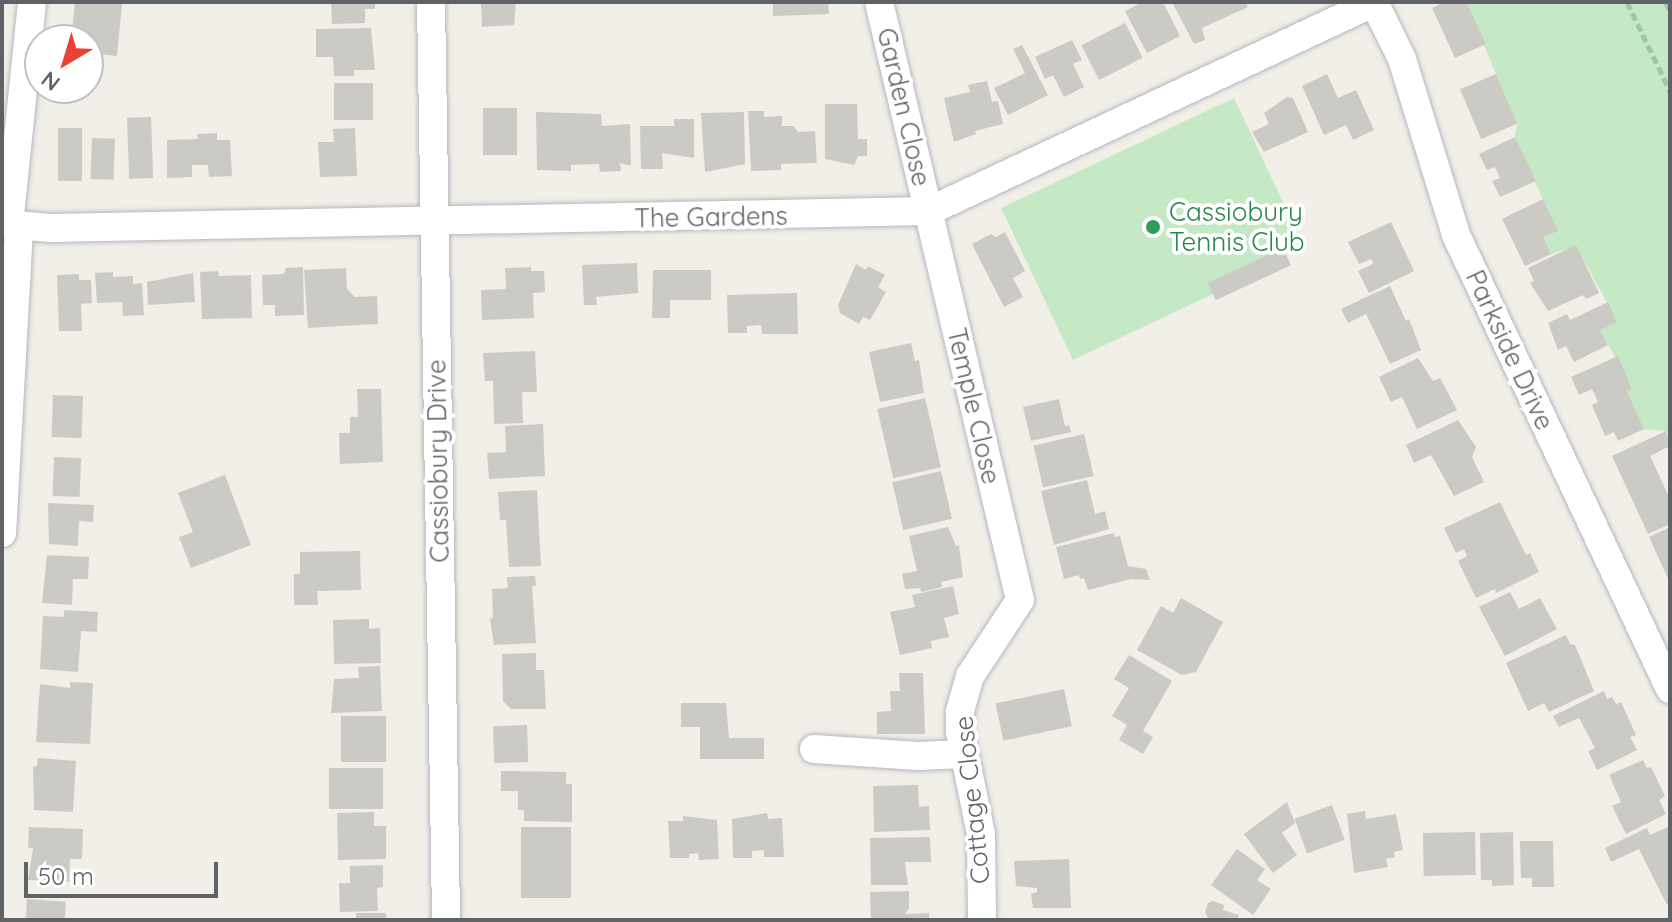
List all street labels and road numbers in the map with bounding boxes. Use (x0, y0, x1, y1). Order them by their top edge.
street label: Garden Close (871, 25, 937, 189)
street label: The Gardens (634, 200, 788, 234)
street label: Parkside Drive (1459, 265, 1561, 435)
street label: Temple Close (941, 325, 1007, 487)
street label: Cassiobury Drive (421, 359, 455, 563)
street label: Cottage Close (948, 714, 996, 886)

